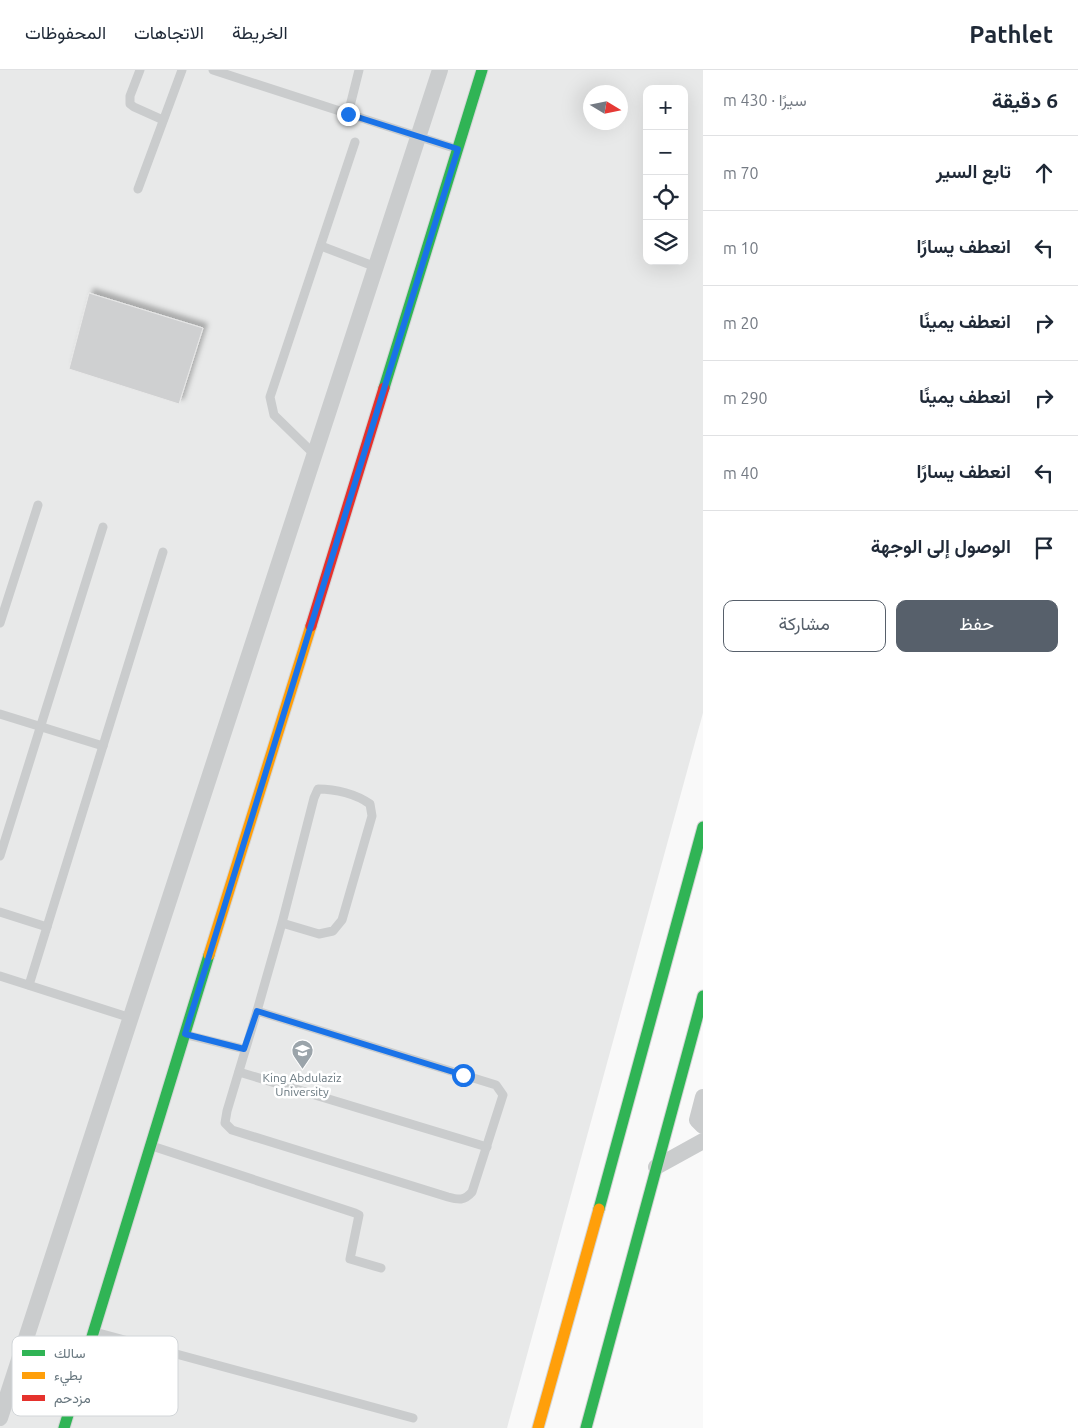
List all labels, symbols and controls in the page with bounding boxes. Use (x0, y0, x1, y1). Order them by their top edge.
text: Pathlet (969, 21, 1053, 48)
text: المحفوظات (25, 22, 106, 42)
text: الاتجاهات (134, 22, 204, 42)
text: الخريطة (232, 22, 288, 42)
north arrow (583, 85, 628, 130)
map controls (643, 85, 688, 265)
button: + (643, 85, 688, 130)
text: 6 دقيقة (992, 88, 1058, 112)
text: سيرًا · 430 m (723, 91, 807, 109)
route end (337, 103, 360, 126)
button: − (643, 130, 688, 175)
icon: ahead (1030, 159, 1058, 187)
text: تابع السير (936, 160, 1011, 182)
text: 70 m (723, 164, 759, 182)
button: locate (643, 175, 688, 220)
button: layers (643, 220, 688, 265)
icon: left (1030, 234, 1058, 262)
text: انعطف يسارًا (917, 235, 1011, 257)
text: 10 m (723, 239, 759, 257)
icon: right (1030, 309, 1058, 337)
text: انعطف يمينًا (919, 310, 1011, 332)
text: 20 m (723, 314, 759, 332)
icon: right (1030, 384, 1058, 412)
text: انعطف يمينًا (919, 385, 1011, 407)
text: 290 m (723, 389, 768, 407)
icon: left (1030, 459, 1058, 487)
text: انعطف يسارًا (917, 460, 1011, 482)
text: 40 m (723, 464, 759, 482)
icon: arrive (1030, 534, 1058, 562)
text: الوصول إلى الوجهة (871, 535, 1011, 557)
button: مشاركة (723, 600, 886, 652)
button: حفظ (896, 600, 1058, 652)
school or university icon: King Abdulaziz University (290, 1039, 314, 1070)
route start (452, 1064, 475, 1087)
place label: King Abdulaziz University (263, 1071, 342, 1098)
legend (12, 1336, 178, 1416)
text: سالك (54, 1345, 85, 1361)
text: بطيء (54, 1367, 82, 1387)
text: مزدحم (54, 1390, 91, 1407)

